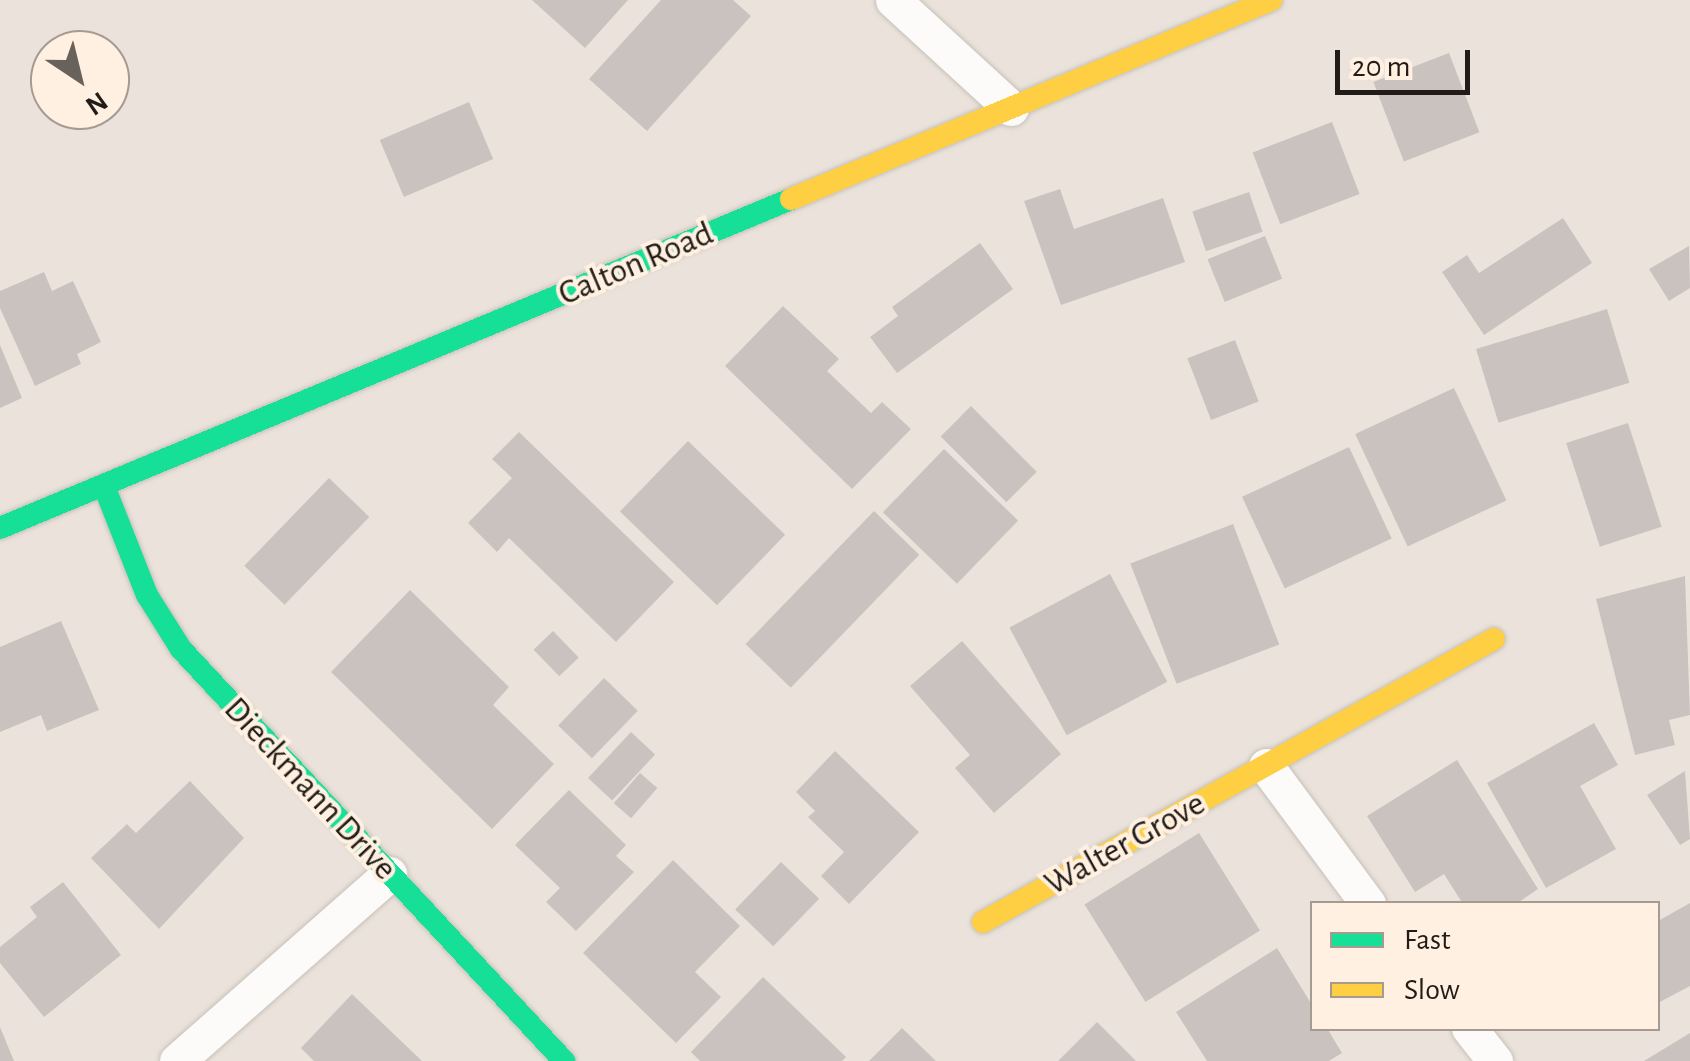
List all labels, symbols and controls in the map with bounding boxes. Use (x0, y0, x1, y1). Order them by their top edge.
north arrow (30, 30, 130, 130)
scale bar (1340, 30, 1475, 92)
text: 20 m (1352, 52, 1410, 82)
text: N (80, 86, 112, 120)
street label: Calton Road (552, 213, 720, 315)
street label: Dieckmann Drive (215, 689, 405, 889)
street label: Walter Grove (1038, 783, 1212, 905)
legend (1310, 901, 1660, 1031)
text: Fast (1404, 925, 1451, 955)
text: Slow (1404, 975, 1460, 1005)

